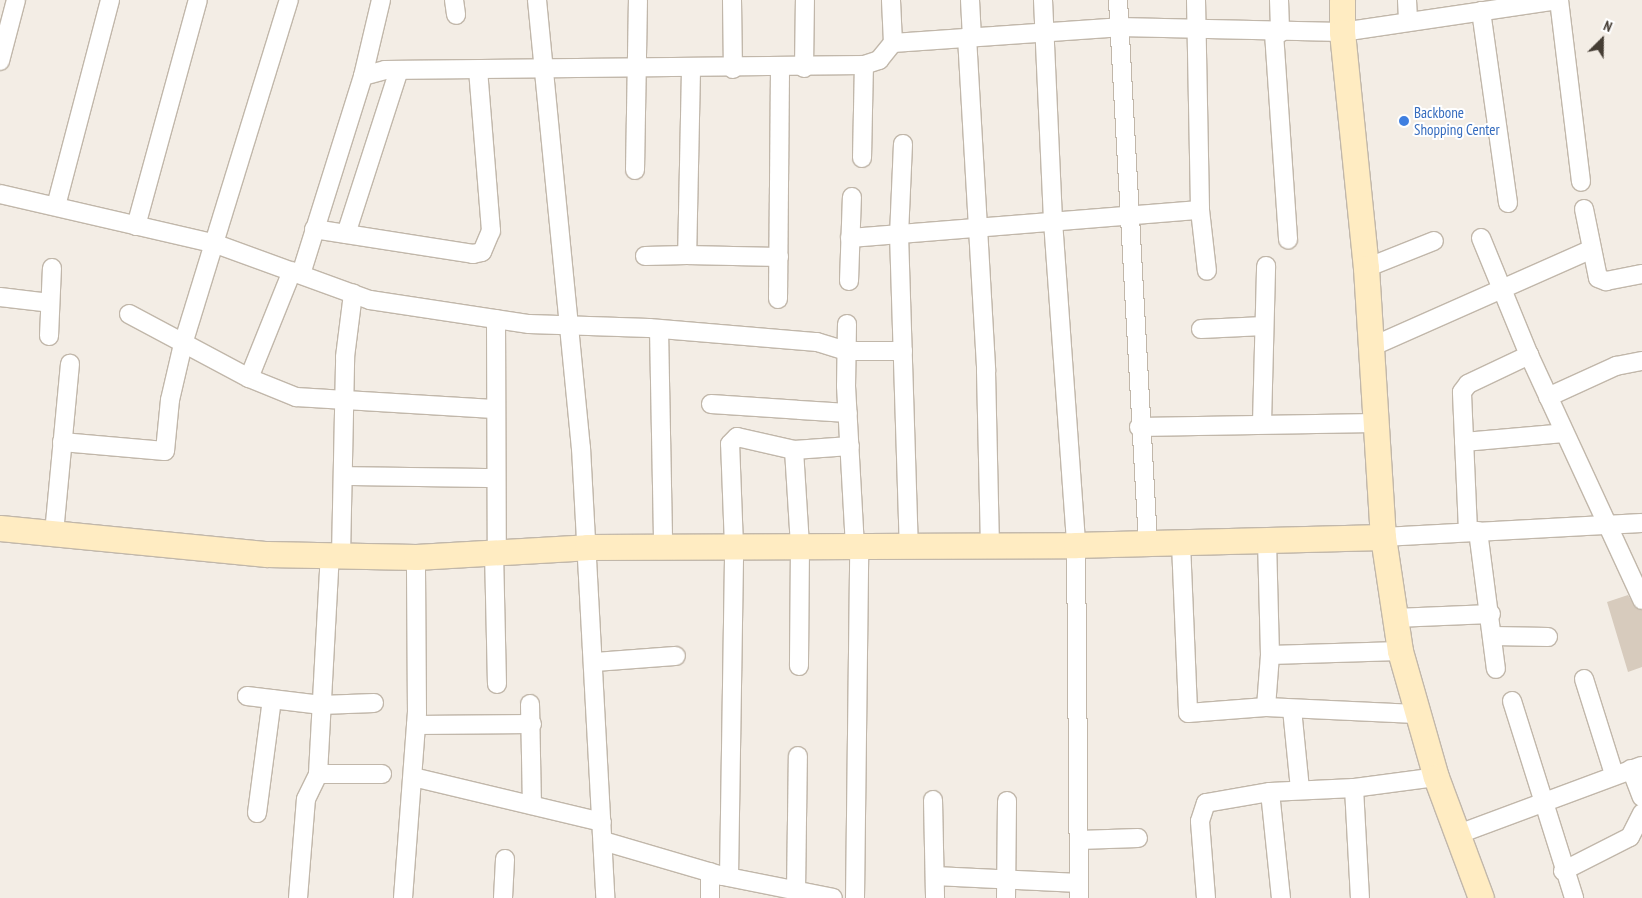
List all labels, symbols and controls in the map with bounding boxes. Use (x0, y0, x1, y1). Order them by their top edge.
north arrow (1577, 15, 1627, 65)
text: N (1601, 16, 1615, 36)
place label: Backbone Shopping Center (1414, 103, 1500, 138)
marker: Backbone Shopping Center (1398, 115, 1410, 127)

